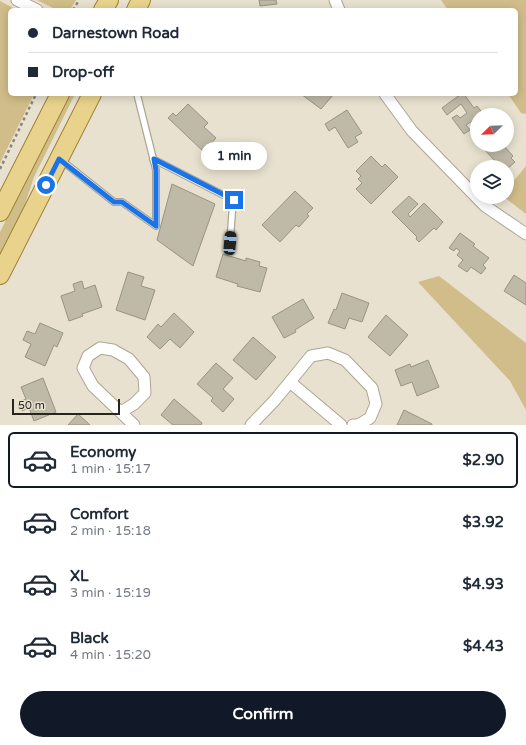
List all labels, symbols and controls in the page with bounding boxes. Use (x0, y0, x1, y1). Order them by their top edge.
text: Darnestown Road (52, 24, 179, 42)
text: Drop-off (52, 63, 114, 81)
north arrow (470, 108, 514, 152)
map controls (470, 108, 514, 204)
callout: 1 min (201, 142, 267, 170)
text: 1 min (217, 148, 251, 164)
button: layers (470, 160, 514, 204)
route start (37, 176, 55, 194)
route end (225, 191, 243, 209)
car (223, 231, 237, 255)
scale bar (12, 397, 120, 416)
text: 50 m (18, 399, 45, 412)
icon: car (22, 442, 58, 478)
text: Economy (70, 443, 136, 461)
text: $2.90 (463, 451, 504, 469)
text: 1 min · 15:17 (70, 461, 151, 477)
icon: car (22, 504, 58, 540)
text: Comfort (70, 505, 129, 523)
text: $3.92 (463, 513, 504, 531)
text: 2 min · 15:18 (70, 523, 151, 539)
icon: car (22, 566, 58, 602)
text: XL (70, 567, 89, 585)
text: $4.93 (463, 575, 504, 593)
text: 3 min · 15:19 (70, 585, 151, 601)
icon: car (22, 628, 58, 664)
text: Black (70, 629, 109, 647)
text: $4.43 (463, 637, 504, 655)
text: 4 min · 15:20 (70, 647, 151, 663)
button: Confirm (20, 691, 506, 737)

